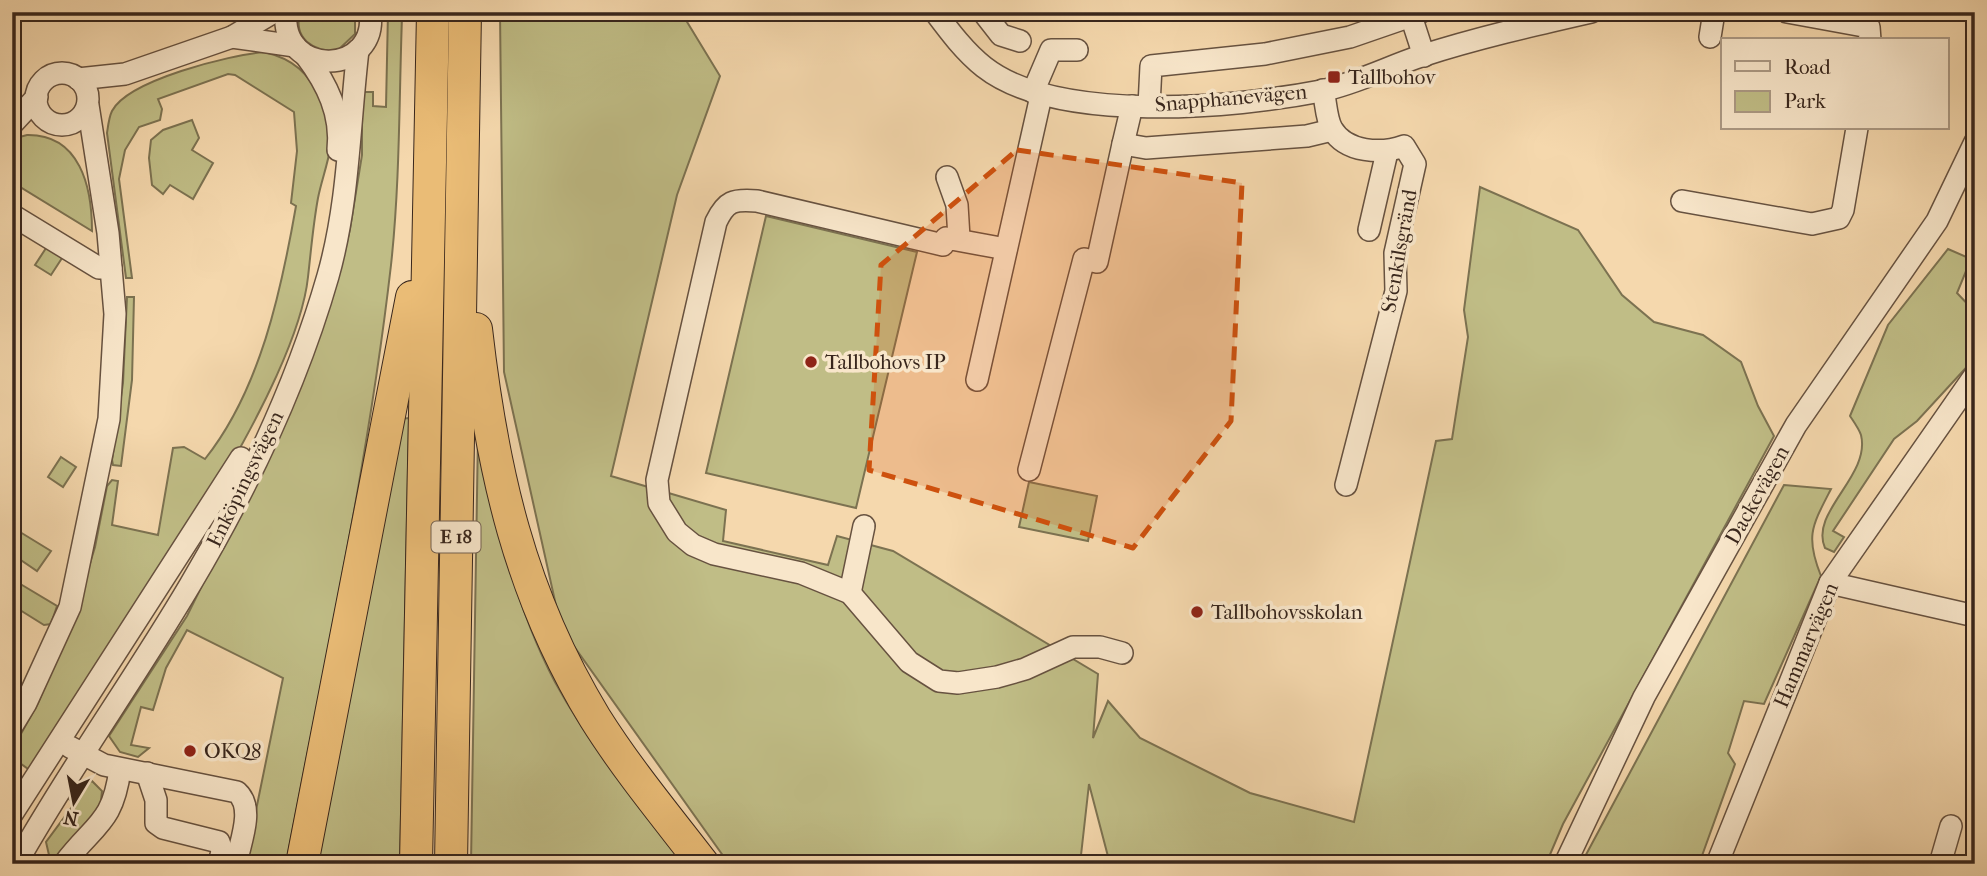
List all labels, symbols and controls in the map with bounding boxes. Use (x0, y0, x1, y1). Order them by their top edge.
legend (1721, 38, 1948, 130)
text: Road (1784, 55, 1831, 79)
place label: Tallbohov (1348, 65, 1436, 89)
marker: Tallbohov (1326, 69, 1342, 85)
street label: Snapphanevägen (1154, 79, 1308, 117)
text: Park (1784, 89, 1826, 113)
street label: Stenkilsgränd (1376, 187, 1422, 315)
place label: Tallbohovs IP (825, 350, 946, 374)
marker: Tallbohovs IP (803, 354, 819, 370)
street label: Enköpingsvägen (202, 407, 288, 551)
street label: Dackevägen (1720, 441, 1794, 549)
road number: E 18 (432, 522, 480, 552)
street label: Hammarvägen (1769, 579, 1843, 711)
place label: Tallbohovsskolan (1211, 600, 1363, 624)
marker: Tallbohovsskolan (1189, 604, 1205, 620)
place label: OKQ8 (204, 739, 261, 763)
marker: OKQ8 (182, 743, 198, 759)
north arrow (38, 768, 108, 838)
text: N (62, 806, 80, 830)

